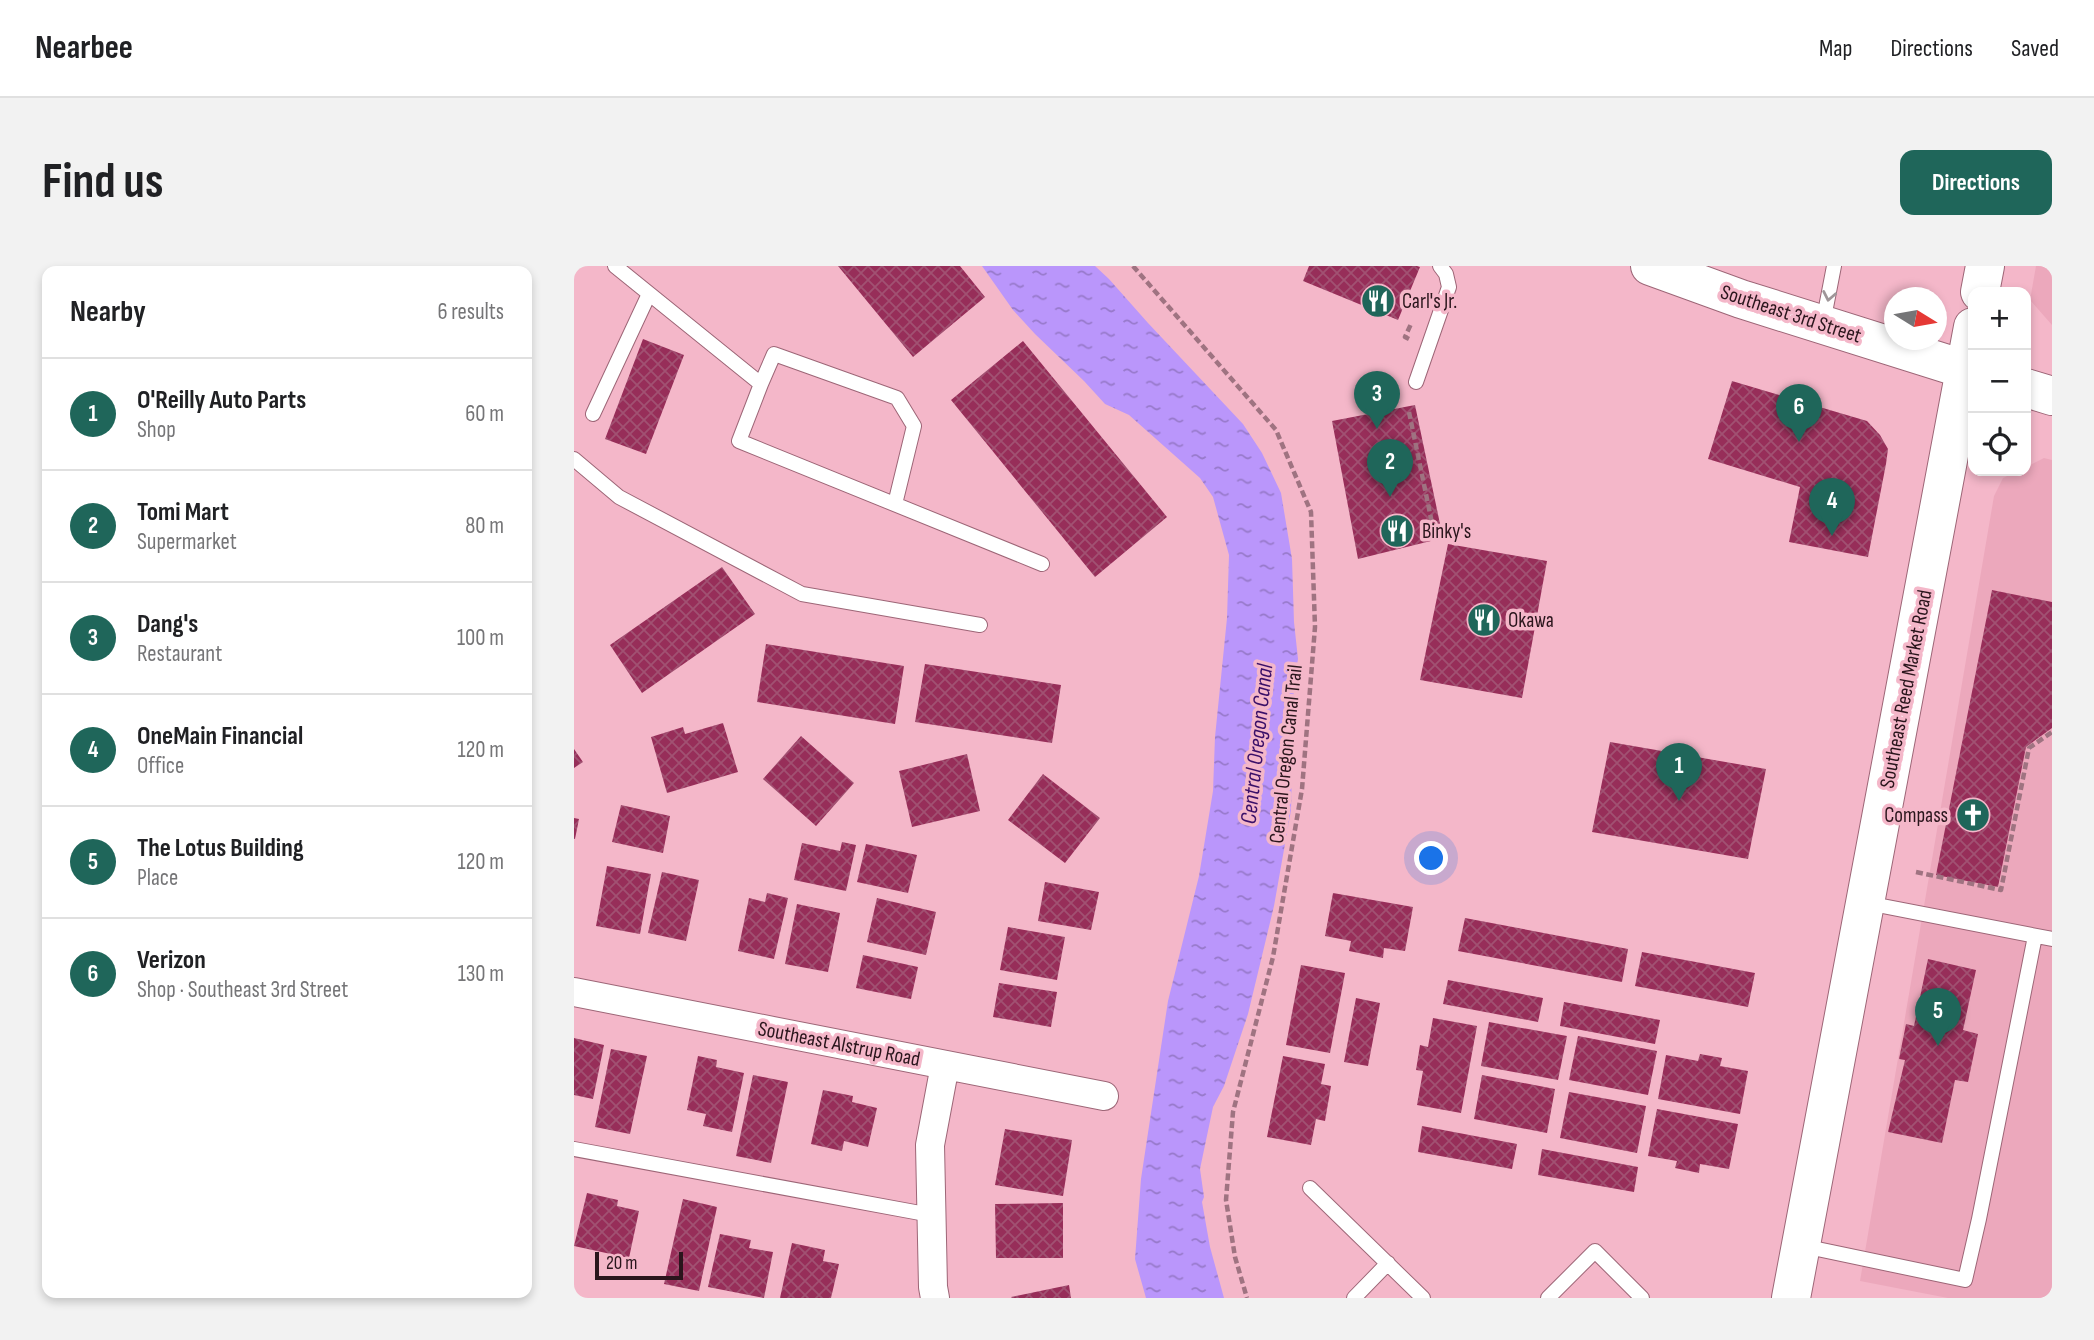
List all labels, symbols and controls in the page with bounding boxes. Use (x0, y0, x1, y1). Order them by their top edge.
text: Nearbee (35, 28, 133, 68)
text: Map (1819, 34, 1852, 63)
text: Directions (1890, 34, 1973, 63)
text: Saved (2011, 34, 2059, 63)
button: Directions (1900, 150, 2052, 215)
text: Find us (42, 153, 164, 212)
street label: Southeast 3rd Street (1717, 279, 1865, 349)
restaurant icon: Carl's Jr. (1359, 282, 1397, 320)
north arrow (1884, 287, 1947, 350)
map controls (1968, 287, 2031, 476)
button: + (1968, 287, 2031, 350)
place label: Carl's Jr. (1402, 289, 1457, 314)
one-way arrow (1822, 290, 1837, 302)
text: Nearby (70, 294, 146, 330)
text: 6 results (438, 298, 504, 326)
button: − (1968, 350, 2031, 413)
pin: 3 (1354, 371, 1400, 429)
pin: 6 (1776, 384, 1822, 442)
text: O'Reilly Auto Parts (137, 385, 306, 416)
text: 1 (88, 400, 98, 428)
text: 60 m (465, 400, 504, 428)
button: locate (1968, 413, 2031, 476)
text: Shop (137, 416, 176, 444)
pin: 2 (1367, 439, 1413, 497)
pin: 4 (1809, 478, 1855, 536)
text: Tomi Mart (137, 497, 229, 528)
text: 2 (88, 512, 98, 540)
text: 80 m (465, 512, 504, 540)
restaurant icon: Binky's (1378, 512, 1416, 550)
place label: Binky's (1422, 519, 1471, 544)
text: Supermarket (137, 528, 237, 556)
street label: Southeast Reed Market Road (1875, 588, 1937, 790)
restaurant icon: Okawa (1465, 601, 1503, 639)
place label: Okawa (1508, 608, 1554, 633)
text: Dang's (137, 609, 198, 640)
text: 3 (88, 624, 98, 652)
text: 100 m (457, 624, 504, 652)
text: Restaurant (137, 640, 222, 668)
water label: Central Oregon Canal (1235, 662, 1279, 825)
street label: Central Oregon Canal Trail (1264, 663, 1308, 845)
text: OneMain Financial (137, 721, 303, 752)
text: 4 (88, 736, 98, 764)
text: 120 m (458, 736, 504, 764)
pin: 1 (1656, 743, 1702, 801)
text: Office (137, 752, 184, 780)
church icon: Compass (1954, 796, 1992, 834)
place label: Compass (1884, 803, 1948, 828)
text: The Lotus Building (137, 833, 304, 864)
your location (1414, 841, 1448, 875)
text: 5 (88, 848, 98, 876)
text: 120 m (458, 848, 504, 876)
text: Place (137, 864, 178, 892)
text: Verizon (137, 945, 206, 976)
text: 6 (88, 960, 98, 988)
text: 130 m (458, 960, 504, 988)
text: Shop · Southeast 3rd Street (137, 976, 348, 1004)
pin: 5 (1915, 988, 1961, 1046)
street label: Southeast Alstrup Road (756, 1016, 922, 1072)
scale bar (595, 1249, 682, 1281)
text: 20 m (606, 1252, 638, 1275)

